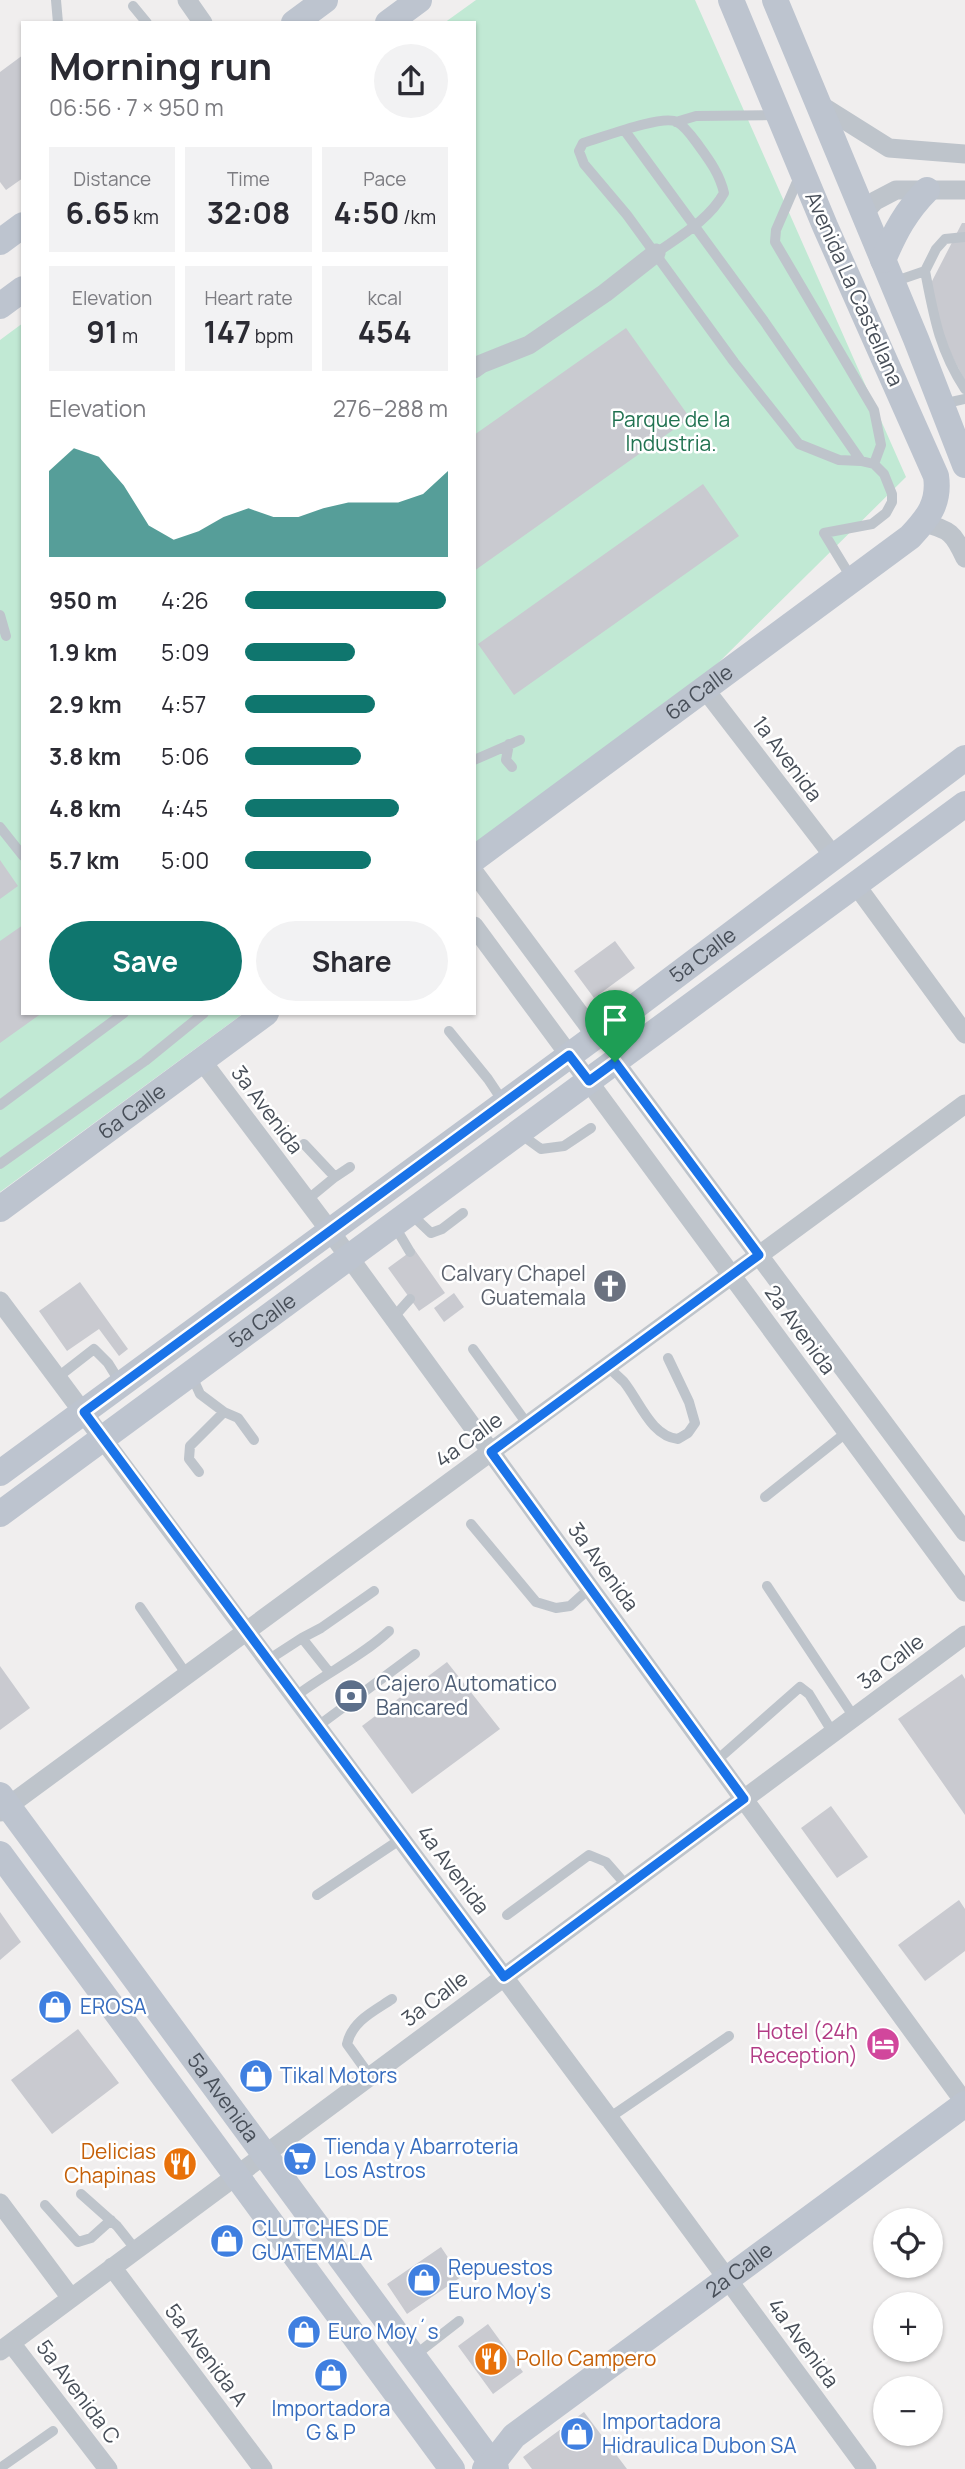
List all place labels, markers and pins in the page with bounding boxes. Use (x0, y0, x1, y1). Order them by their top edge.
pin (585, 990, 645, 1062)
place label: Calvary Chapel Guatemala (441, 1259, 586, 1311)
church icon: Calvary Chapel Guatemala (591, 1267, 629, 1305)
place label: Cajero Automatico Bancared (376, 1669, 557, 1721)
bank icon: Cajero Automatico Bancared (332, 1677, 370, 1715)
shop icon: EROSA (36, 1988, 74, 2026)
place label: EROSA (80, 1992, 147, 2020)
place label: Hotel (24h Reception) (750, 2017, 858, 2069)
hotel icon: Hotel (24h Reception) (864, 2025, 902, 2063)
shop icon: Tikal Motors (237, 2057, 275, 2095)
place label: Tikal Motors (280, 2061, 397, 2089)
place label: Tienda y Abarroteria Los Astros (324, 2132, 519, 2184)
place label: Delicias Chapinas (64, 2137, 156, 2189)
supermarket icon: Tienda y Abarroteria Los Astros (281, 2140, 319, 2178)
restaurant icon: Delicias Chapinas (161, 2145, 199, 2183)
place label: CLUTCHES DE GUATEMALA (252, 2214, 389, 2266)
shop icon: CLUTCHES DE GUATEMALA (208, 2222, 246, 2260)
place label: Repuestos Euro Moy's (448, 2253, 553, 2305)
shop icon: Repuestos Euro Moy's (405, 2261, 443, 2299)
shop icon: Euro Moy´s (285, 2313, 323, 2351)
place label: Euro Moy´s (328, 2317, 438, 2345)
restaurant icon: Pollo Campero (472, 2340, 510, 2378)
place label: Pollo Campero (516, 2344, 656, 2372)
shop icon: Importadora G & P (312, 2356, 350, 2394)
place label: Importadora G & P (272, 2394, 390, 2446)
place label: Importadora Hidraulica Dubon SA (602, 2407, 797, 2459)
shop icon: Importadora Hidraulica Dubon SA (558, 2415, 596, 2453)

